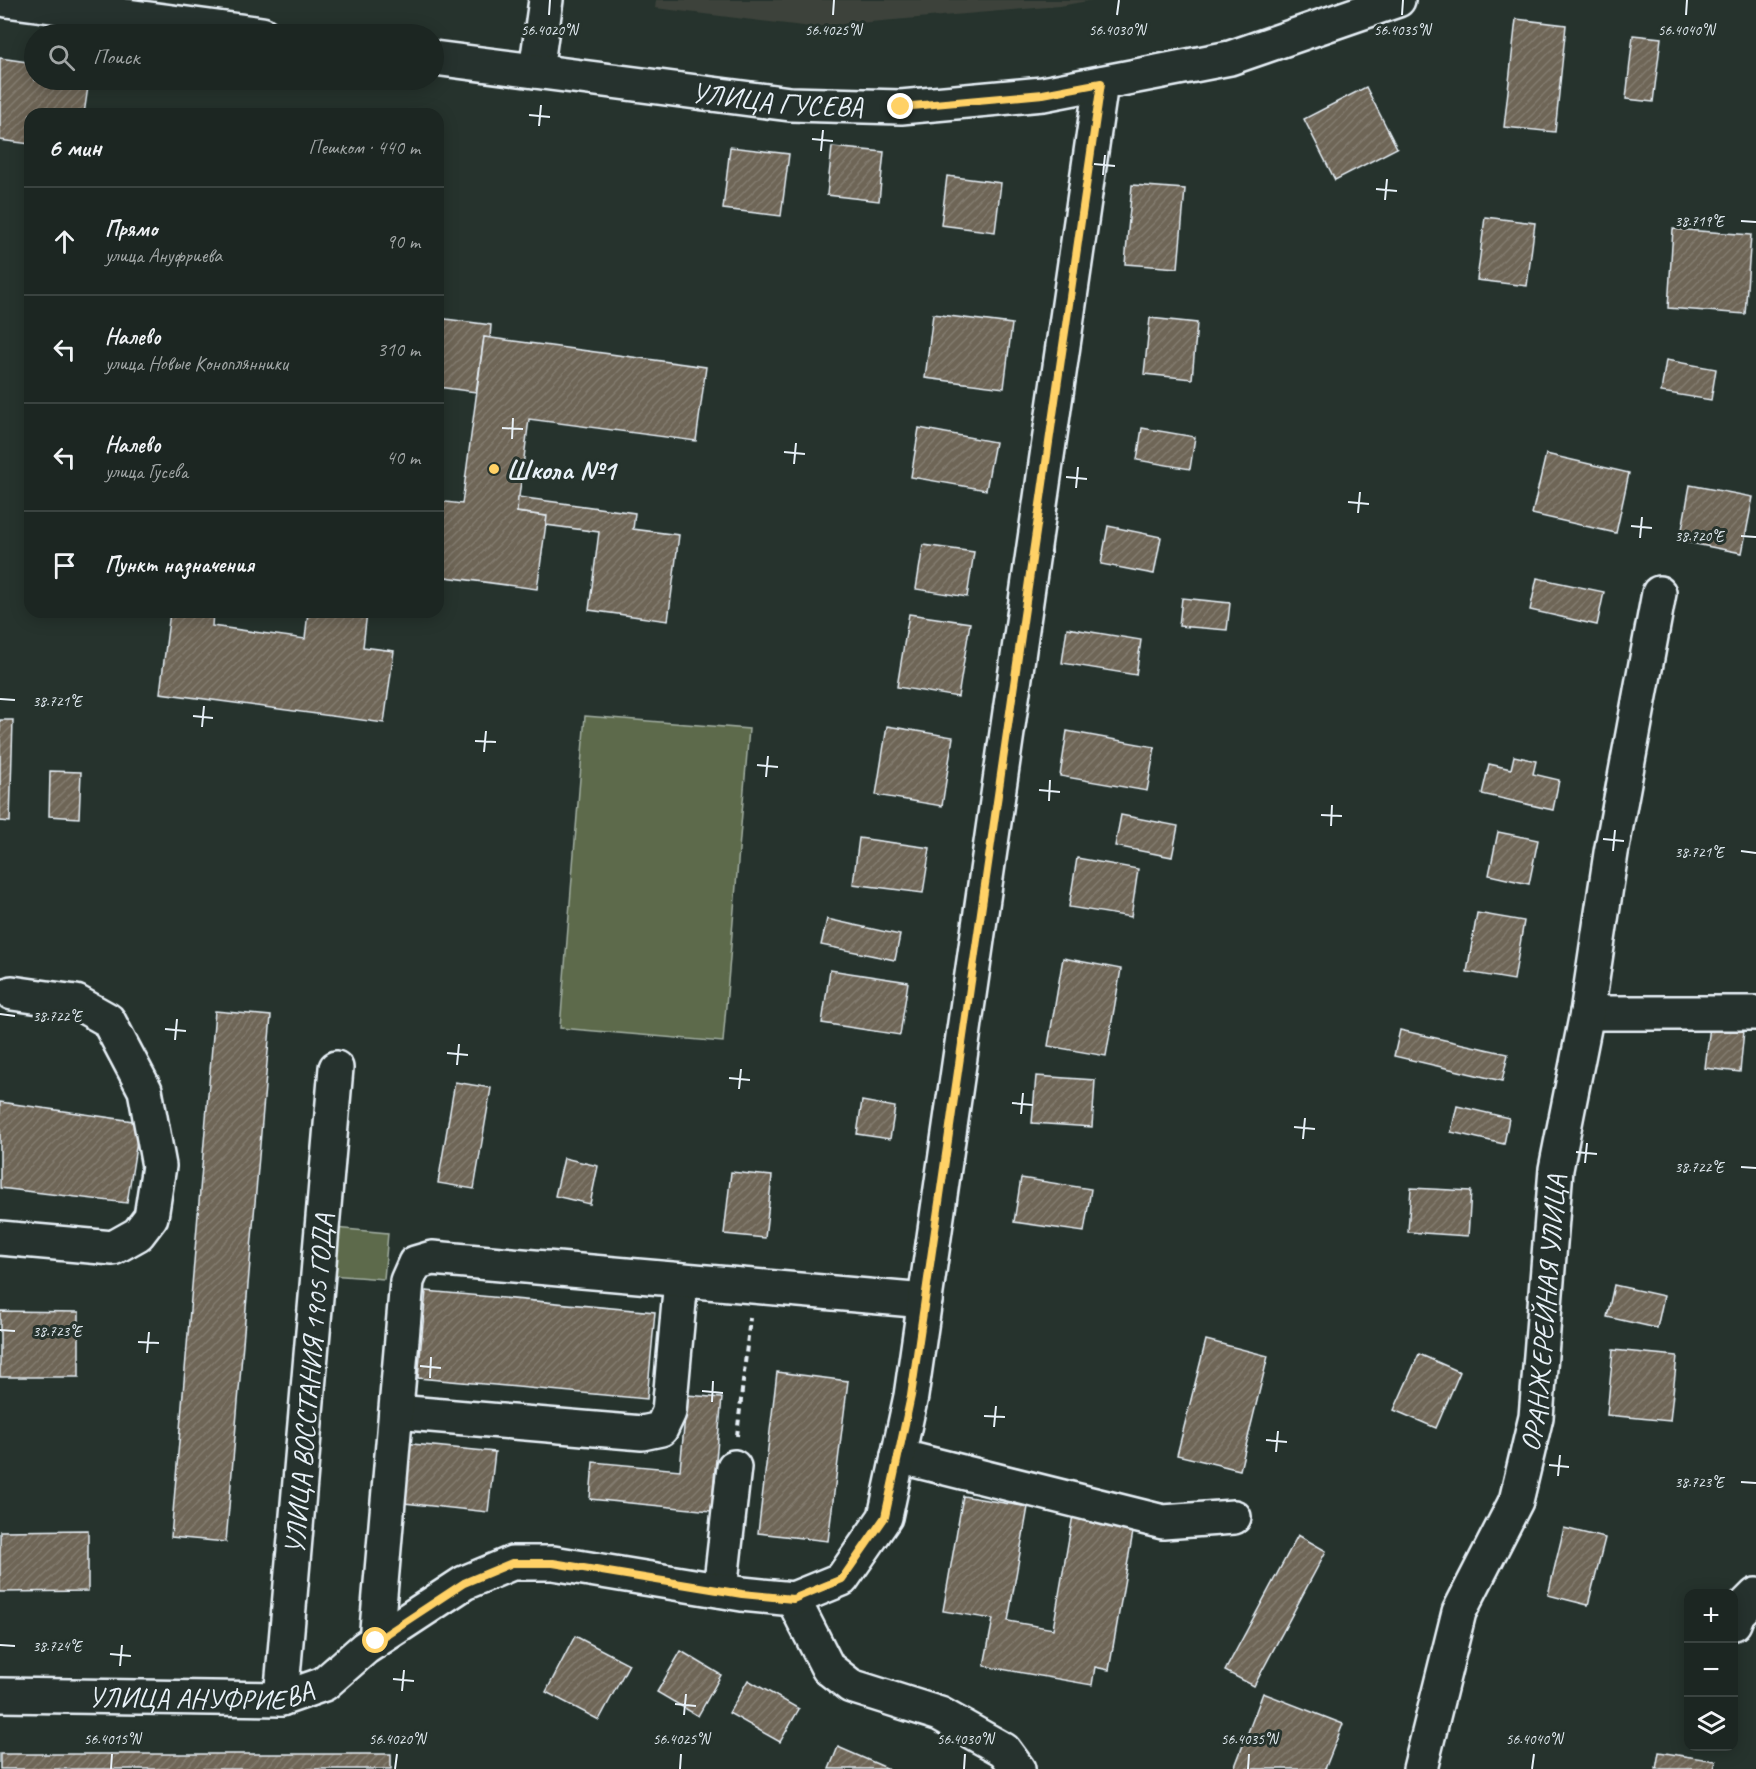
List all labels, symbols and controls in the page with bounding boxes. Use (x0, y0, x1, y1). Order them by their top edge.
text: 56.4020°N (521, 21, 580, 40)
text: 56.4025°N (805, 21, 864, 40)
text: 56.4030°N (1089, 21, 1148, 40)
text: 56.4035°N (1374, 21, 1433, 40)
text: 56.4040°N (1658, 21, 1717, 40)
search box (24, 24, 444, 90)
icon: search (45, 41, 78, 74)
text: Поиск (93, 43, 139, 71)
street label: УЛИЦА ГУСЕВА (690, 74, 864, 124)
route end (887, 93, 913, 119)
text: 6 мин (48, 131, 101, 164)
text: Пешком · 440 m (308, 135, 420, 160)
text: 38.719°E (1675, 212, 1726, 231)
text: Прямо (105, 215, 157, 243)
icon: ahead (48, 225, 81, 258)
text: 90 m (386, 229, 420, 254)
text: улица Ануфриева (105, 243, 222, 268)
text: Налево (105, 323, 161, 351)
icon: left (48, 333, 81, 366)
text: 310 m (377, 337, 420, 362)
text: улица Новые Коноплянники (105, 351, 288, 376)
text: Налево (105, 431, 161, 459)
icon: left (48, 441, 81, 474)
text: 40 m (386, 445, 420, 470)
place label: Школа №1 (506, 452, 619, 487)
text: улица Гусева (105, 459, 188, 484)
marker: Школа №1 (487, 462, 501, 476)
text: 38.720°E (1675, 527, 1726, 546)
icon: arrive (48, 549, 81, 582)
text: Пункт назначения (105, 551, 254, 579)
text: 38.721°E (33, 692, 84, 711)
text: 38.721°E (1675, 843, 1726, 862)
text: 38.722°E (33, 1007, 84, 1026)
text: 38.722°E (1675, 1158, 1726, 1177)
street label: ОРАНЖЕРЕЙНАЯ УЛИЦА (1511, 1173, 1574, 1455)
street label: УЛИЦА ВОССТАНИЯ 1905 ГОДА (277, 1212, 341, 1556)
text: 38.723°E (33, 1322, 84, 1341)
text: 38.723°E (1675, 1473, 1726, 1492)
map controls (1684, 1589, 1738, 1751)
button: + (1684, 1589, 1738, 1643)
route start (362, 1627, 388, 1653)
text: 38.724°E (33, 1637, 84, 1656)
button: − (1684, 1643, 1738, 1697)
street label: УЛИЦА АНУФРИЕВА (88, 1672, 319, 1717)
button: layers (1684, 1697, 1738, 1751)
text: 56.4015°N (84, 1730, 143, 1749)
text: 56.4020°N (369, 1730, 428, 1749)
text: 56.4025°N (653, 1730, 712, 1749)
text: 56.4030°N (937, 1730, 996, 1749)
text: 56.4035°N (1221, 1730, 1280, 1749)
text: 56.4040°N (1506, 1730, 1565, 1749)

